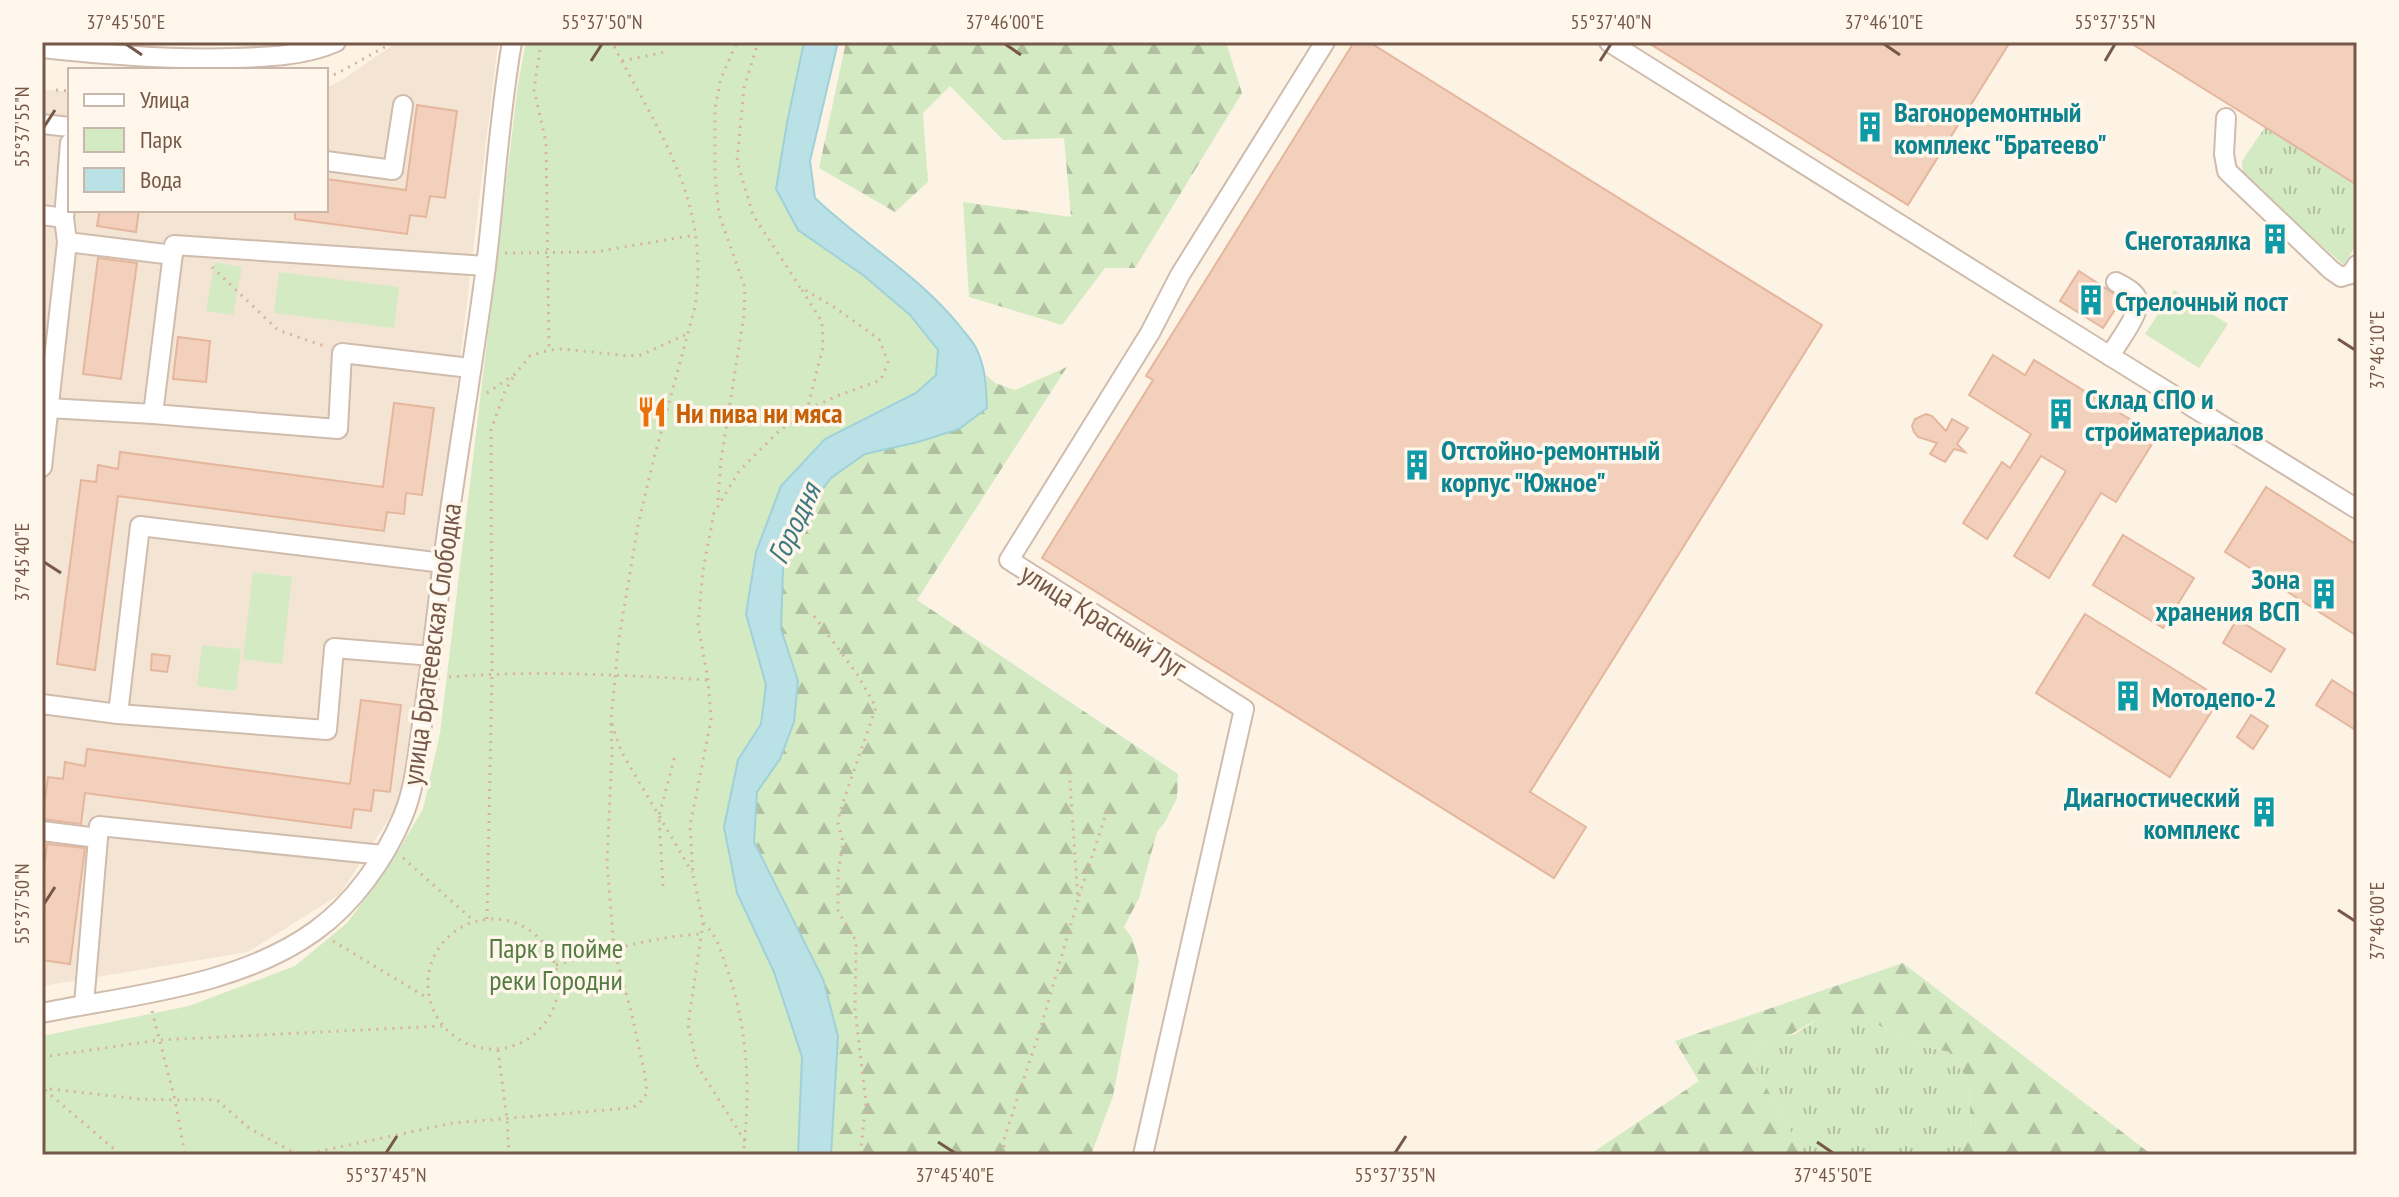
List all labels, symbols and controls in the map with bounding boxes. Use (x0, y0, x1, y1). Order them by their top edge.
text: 37°45'50"E (87, 9, 165, 35)
text: 55°37'50"N (562, 9, 642, 35)
text: 37°46'00"E (966, 9, 1044, 35)
text: 55°37'40"N (1571, 9, 1651, 35)
text: 37°46'10"E (1845, 9, 1923, 35)
text: 55°37'35"N (2075, 9, 2155, 35)
legend (68, 68, 328, 212)
text: Улица (140, 84, 190, 115)
text: 55°37'55"N (9, 87, 35, 167)
place label: Вагоноремонтный комплекс "Братеево" (1894, 93, 2107, 162)
building icon: Вагоноремонтный комплекс "Братеево" (1853, 110, 1887, 144)
text: Парк (140, 124, 183, 155)
text: Вода (140, 164, 182, 195)
place label: Снеготаялка (2125, 221, 2251, 258)
building icon: Снеготаялка (2258, 222, 2292, 256)
place label: Стрелочный пост (2115, 282, 2288, 319)
building icon: Стрелочный пост (2074, 283, 2108, 317)
text: 37°46'10"E (2364, 311, 2390, 389)
place label: Склад СПО и стройматериалов (2085, 380, 2264, 449)
place label: Ни пива ни мяса (676, 394, 843, 431)
restaurant icon: Ни пива ни мяса (635, 395, 669, 429)
building icon: Склад СПО и стройматериалов (2044, 397, 2078, 431)
place label: Отстойно-ремонтный корпус "Южное" (1441, 431, 1660, 500)
building icon: Отстойно-ремонтный корпус "Южное" (1400, 448, 1434, 482)
water label: Городня (757, 474, 830, 570)
street label: улица Братеевская Слободка (393, 500, 469, 788)
text: 37°45'40"E (9, 523, 35, 601)
street label: улица Красный Луг (1014, 554, 1194, 686)
place label: Зона хранения ВСП (2155, 560, 2300, 629)
building icon: Зона хранения ВСП (2307, 577, 2341, 611)
place label: Мотодепо-2 (2152, 678, 2277, 715)
building icon: Мотодепо-2 (2111, 679, 2145, 713)
place label: Диагностический комплекс (2064, 778, 2240, 847)
building icon: Диагностический комплекс (2247, 795, 2281, 829)
text: 55°37'50"N (9, 864, 35, 944)
text: 37°46'00"E (2364, 882, 2390, 960)
park label: Парк в пойме реки Городни (489, 929, 623, 998)
text: 55°37'45"N (346, 1162, 426, 1188)
text: 37°45'40"E (916, 1162, 994, 1188)
text: 55°37'35"N (1355, 1162, 1435, 1188)
text: 37°45'50"E (1794, 1162, 1872, 1188)

